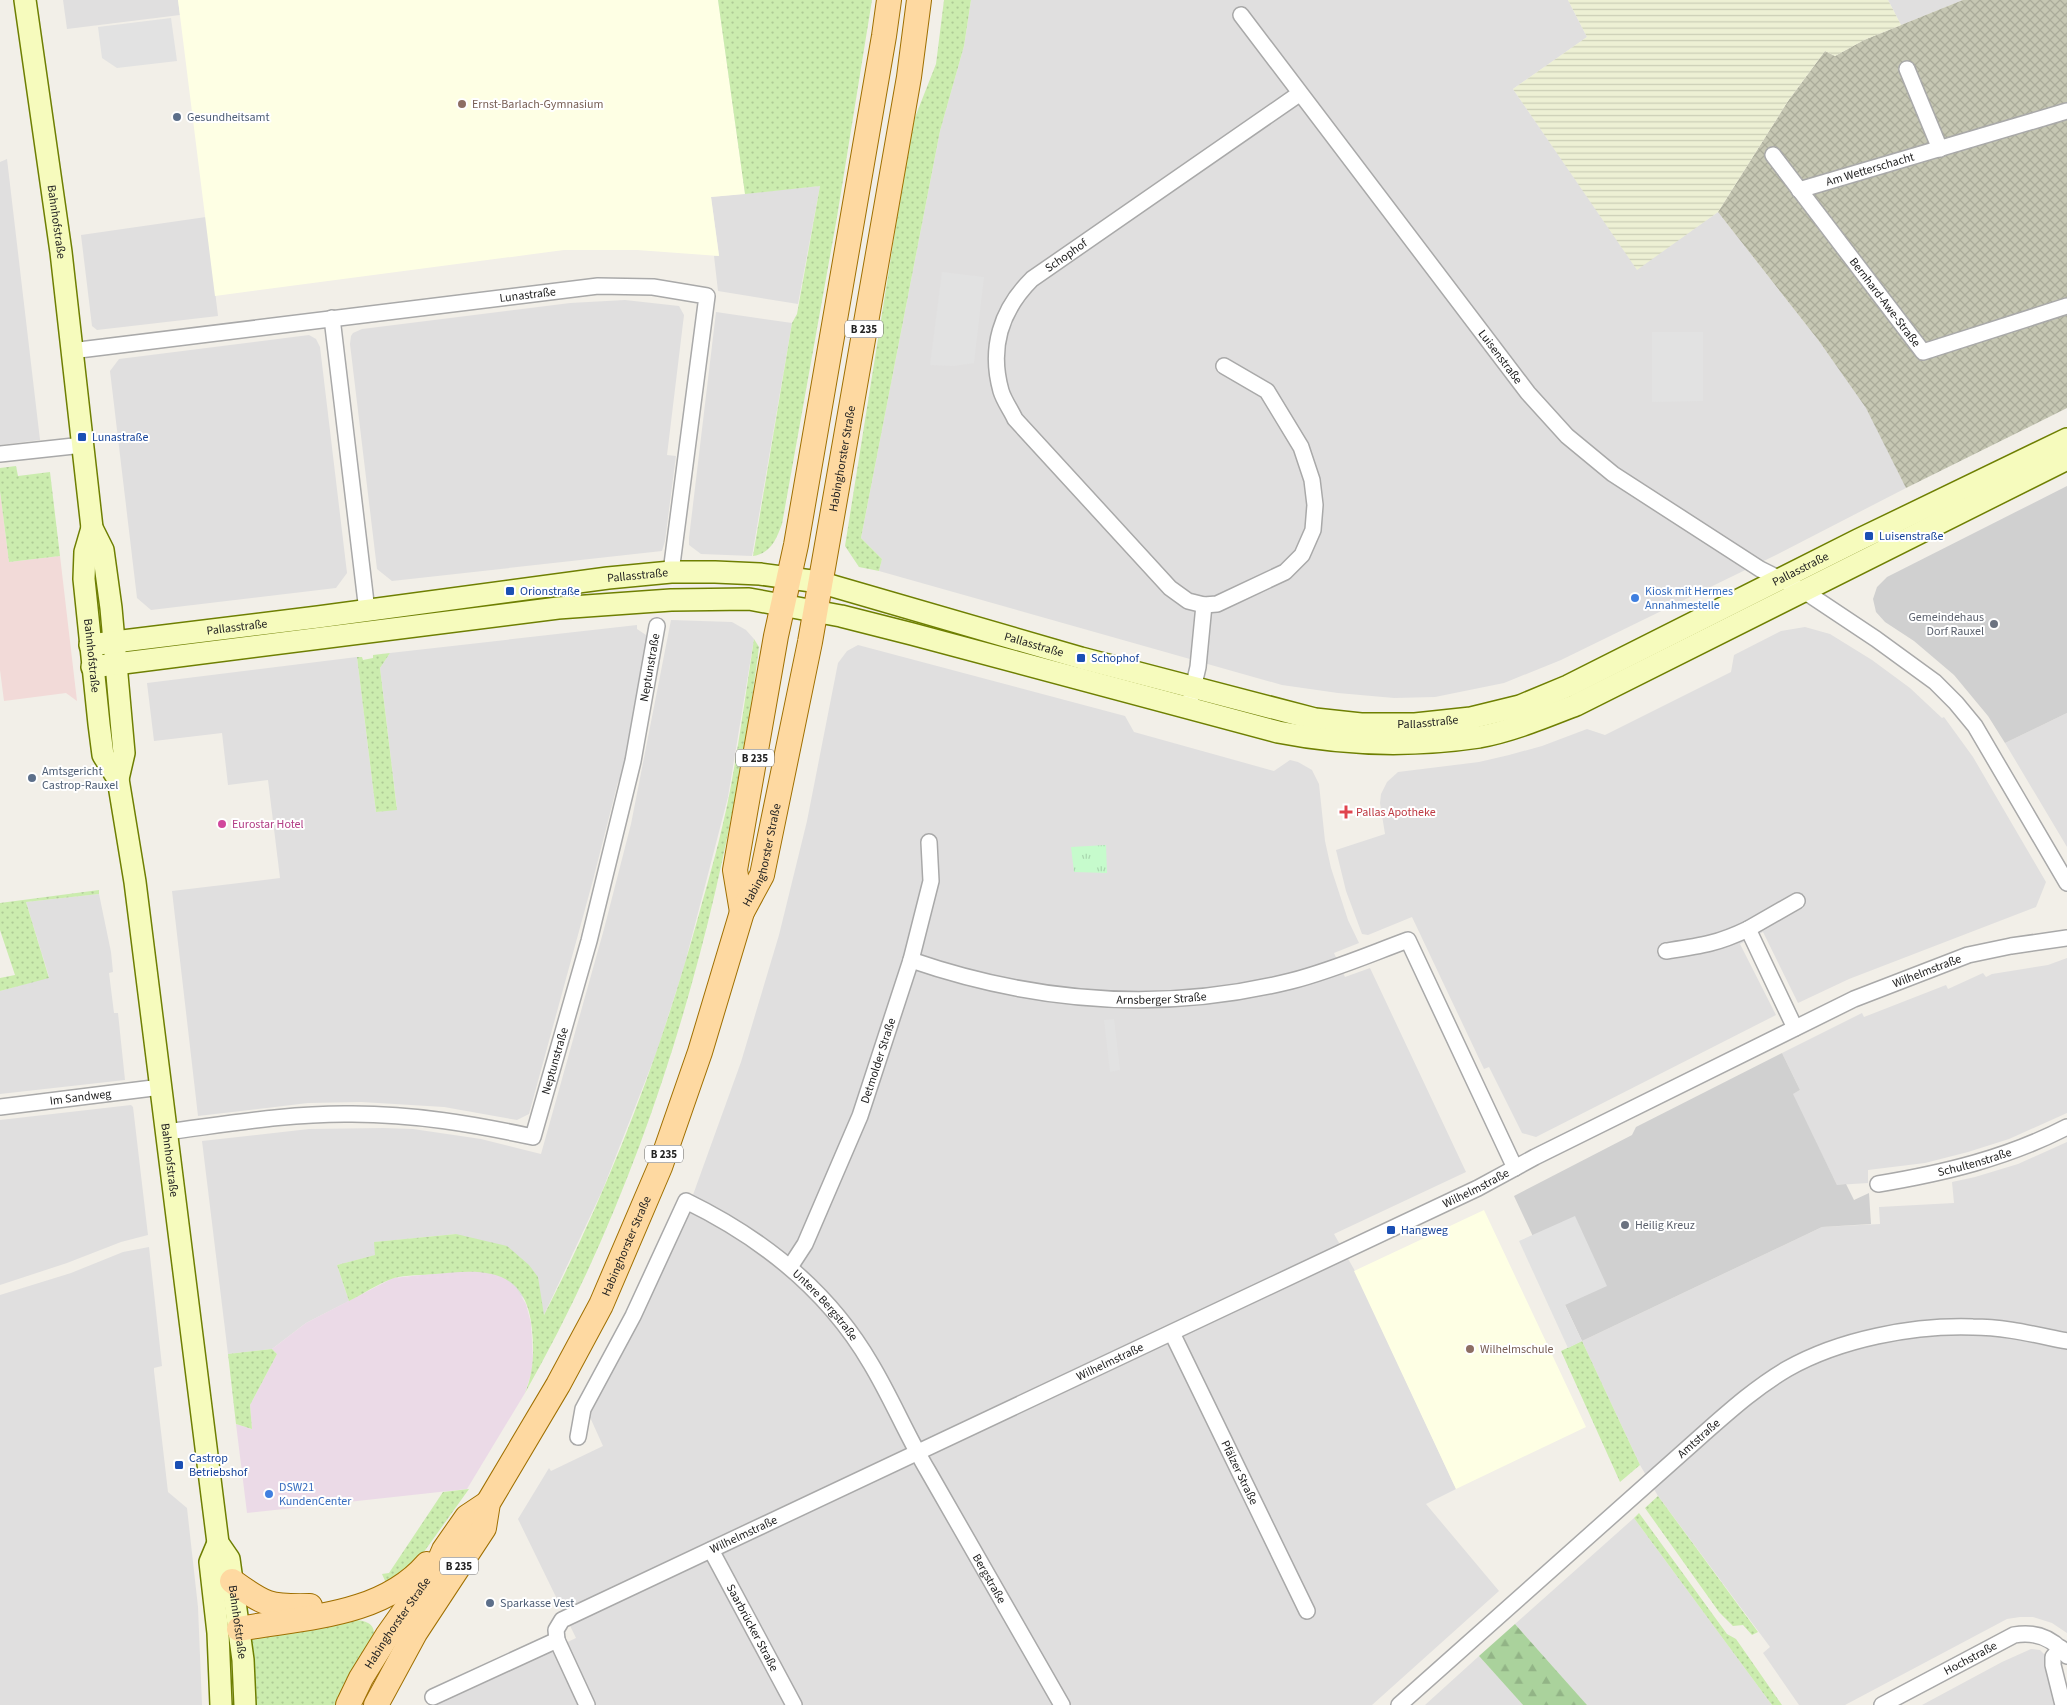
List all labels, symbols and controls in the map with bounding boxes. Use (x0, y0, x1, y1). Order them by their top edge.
place label: Ernst-Barlach-Gymnasium (472, 96, 603, 113)
marker: Ernst-Barlach-Gymnasium (456, 98, 468, 110)
place label: Gesundheitsamt (187, 109, 270, 126)
marker: Gesundheitsamt (171, 111, 183, 123)
street label: Am Wetterschacht (1824, 148, 1916, 190)
street label: Bahnhofstraße (43, 184, 70, 260)
street label: Schophof (1041, 235, 1091, 276)
street label: Bernhard-Awe-Straße (1845, 254, 1925, 351)
street label: Lunastraße (498, 283, 557, 307)
road number: B 235 (845, 320, 883, 338)
street label: Luisenstraße (1474, 326, 1527, 388)
street label: Habinghorster Straße (824, 404, 860, 513)
place label: Lunastraße (92, 429, 149, 446)
marker: Lunastraße (76, 431, 88, 443)
place label: Luisenstraße (1879, 528, 1943, 545)
marker: Luisenstraße (1863, 530, 1875, 542)
street label: Pallasstraße (1769, 548, 1832, 590)
street label: Pallasstraße (606, 564, 669, 587)
place label: Orionstraße (520, 583, 580, 600)
place label: Kiosk mit Hermes Annahmestelle (1645, 583, 1733, 614)
marker: Orionstraße (504, 585, 516, 597)
marker: Kiosk mit Hermes Annahmestelle (1629, 592, 1641, 604)
place label: Gemeindehaus Dorf Rauxel (1908, 609, 1984, 640)
street label: Pallasstraße (205, 615, 268, 639)
street label: Bahnhofstraße (80, 618, 104, 693)
marker: Gemeindehaus Dorf Rauxel (1988, 618, 2000, 630)
street label: Pallasstraße (1002, 628, 1066, 661)
street label: Neptunstraße (635, 632, 664, 703)
place label: Schophof (1091, 650, 1140, 667)
marker: Schophof (1075, 652, 1087, 664)
street label: Pallasstraße (1397, 711, 1459, 733)
road number: B 235 (736, 750, 774, 766)
place label: Amtsgericht Castrop-Rauxel (42, 763, 118, 794)
marker: Amtsgericht Castrop-Rauxel (26, 772, 38, 784)
street label: Habinghorster Straße (738, 802, 785, 910)
place label: Pallas Apotheke (1356, 804, 1436, 821)
marker: Pallas Apotheke (1340, 806, 1352, 818)
place label: Eurostar Hotel (232, 816, 304, 833)
marker: Eurostar Hotel (216, 818, 228, 830)
street label: Wilhelmstraße (1890, 950, 1964, 992)
street label: Arnsberger Straße (1116, 988, 1207, 1008)
street label: Detmolder Straße (856, 1016, 900, 1106)
street label: Neptunstraße (537, 1025, 572, 1096)
street label: Im Sandweg (49, 1085, 112, 1109)
street label: Bahnhofstraße (157, 1122, 183, 1198)
street label: Schultenstraße (1936, 1143, 2014, 1181)
road number: B 235 (645, 1146, 683, 1162)
street label: Wilhelmstraße (1440, 1164, 1512, 1212)
street label: Habinghorster Straße (597, 1193, 655, 1299)
place label: Heilig Kreuz (1635, 1217, 1695, 1234)
marker: Heilig Kreuz (1619, 1219, 1631, 1231)
place label: Hangweg (1401, 1222, 1448, 1239)
marker: Hangweg (1385, 1224, 1397, 1236)
street label: Untere Bergstraße (789, 1265, 862, 1344)
street label: Wilhelmstraße (1073, 1338, 1146, 1385)
place label: Wilhelmschule (1480, 1341, 1554, 1358)
marker: Wilhelmschule (1464, 1343, 1476, 1355)
street label: Amtstraße (1673, 1415, 1724, 1462)
street label: Pfälzer Straße (1217, 1437, 1263, 1508)
place label: Castrop Betriebshof (189, 1450, 248, 1481)
marker: Castrop Betriebshof (173, 1459, 185, 1471)
place label: DSW21 KundenCenter (279, 1479, 352, 1510)
marker: DSW21 KundenCenter (263, 1488, 275, 1500)
street label: Wilhelmstraße (707, 1511, 780, 1558)
street label: Bergstraße (968, 1551, 1010, 1607)
road number: B 235 (440, 1558, 478, 1574)
street label: Habinghorster Straße (360, 1574, 435, 1672)
street label: Saarbrücker Straße (722, 1581, 783, 1674)
street label: Bahnhofstraße (224, 1584, 251, 1660)
place label: Sparkasse Vest (500, 1595, 574, 1612)
marker: Sparkasse Vest (484, 1597, 496, 1609)
street label: Hochstraße (1941, 1637, 2000, 1679)

